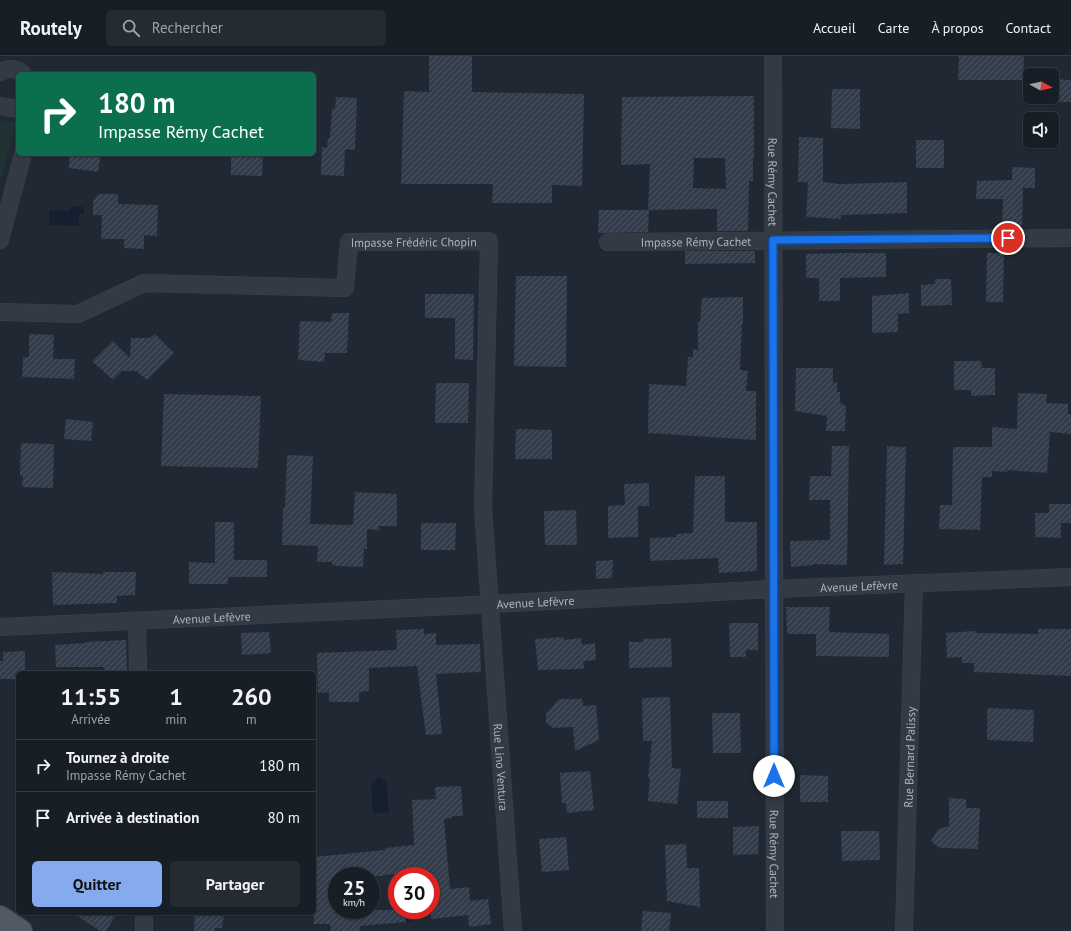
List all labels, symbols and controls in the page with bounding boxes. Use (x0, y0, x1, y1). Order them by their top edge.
search box (106, 10, 386, 46)
text: Routely (20, 16, 82, 40)
icon: search (120, 17, 142, 39)
text: Rechercher (152, 18, 223, 37)
text: Accueil (813, 19, 856, 37)
text: Carte (878, 19, 909, 37)
text: À propos (931, 19, 984, 37)
text: Contact (1006, 19, 1051, 37)
north arrow (1023, 68, 1059, 104)
map controls (1023, 68, 1059, 148)
text: 180 m (98, 84, 175, 121)
icon: right (32, 88, 84, 140)
button: sound (1023, 112, 1059, 148)
text: Impasse Rémy Cachet (98, 120, 264, 143)
street label: Rue Rémy Cachet (766, 138, 781, 226)
pin (991, 221, 1025, 255)
icon: arrive (997, 227, 1019, 249)
street label: Impasse Rémy Cachet (641, 233, 751, 249)
street label: Impasse Frédéric Chopin (351, 234, 477, 249)
street label: Avenue Lefèvre (820, 576, 898, 595)
street label: Avenue Lefèvre (496, 592, 575, 611)
street label: Avenue Lefèvre (173, 608, 251, 626)
text: 11:55 (60, 681, 121, 712)
text: 1 (169, 681, 183, 712)
text: 260 (231, 681, 272, 712)
street label: Rue Bernard Palissy (900, 706, 918, 808)
text: Arrivée (71, 711, 110, 728)
text: min (165, 711, 187, 728)
text: m (246, 711, 257, 728)
street label: Rue Lino Ventura (491, 723, 512, 811)
text: Tournez à droite (66, 748, 169, 767)
icon: right (32, 755, 54, 777)
position arrow (753, 755, 795, 797)
text: 180 m (259, 756, 300, 775)
text: Impasse Rémy Cachet (66, 767, 186, 784)
icon: arrive (32, 807, 54, 829)
text: Arrivée à destination (66, 808, 199, 827)
text: 80 m (267, 808, 300, 827)
street label: Rue Rémy Cachet (767, 810, 782, 898)
button: Quitter (32, 861, 162, 907)
button: Partager (170, 861, 300, 907)
speed limit sign: 30 (388, 867, 440, 919)
text: 25 (343, 875, 365, 901)
text: km/h (343, 896, 365, 909)

